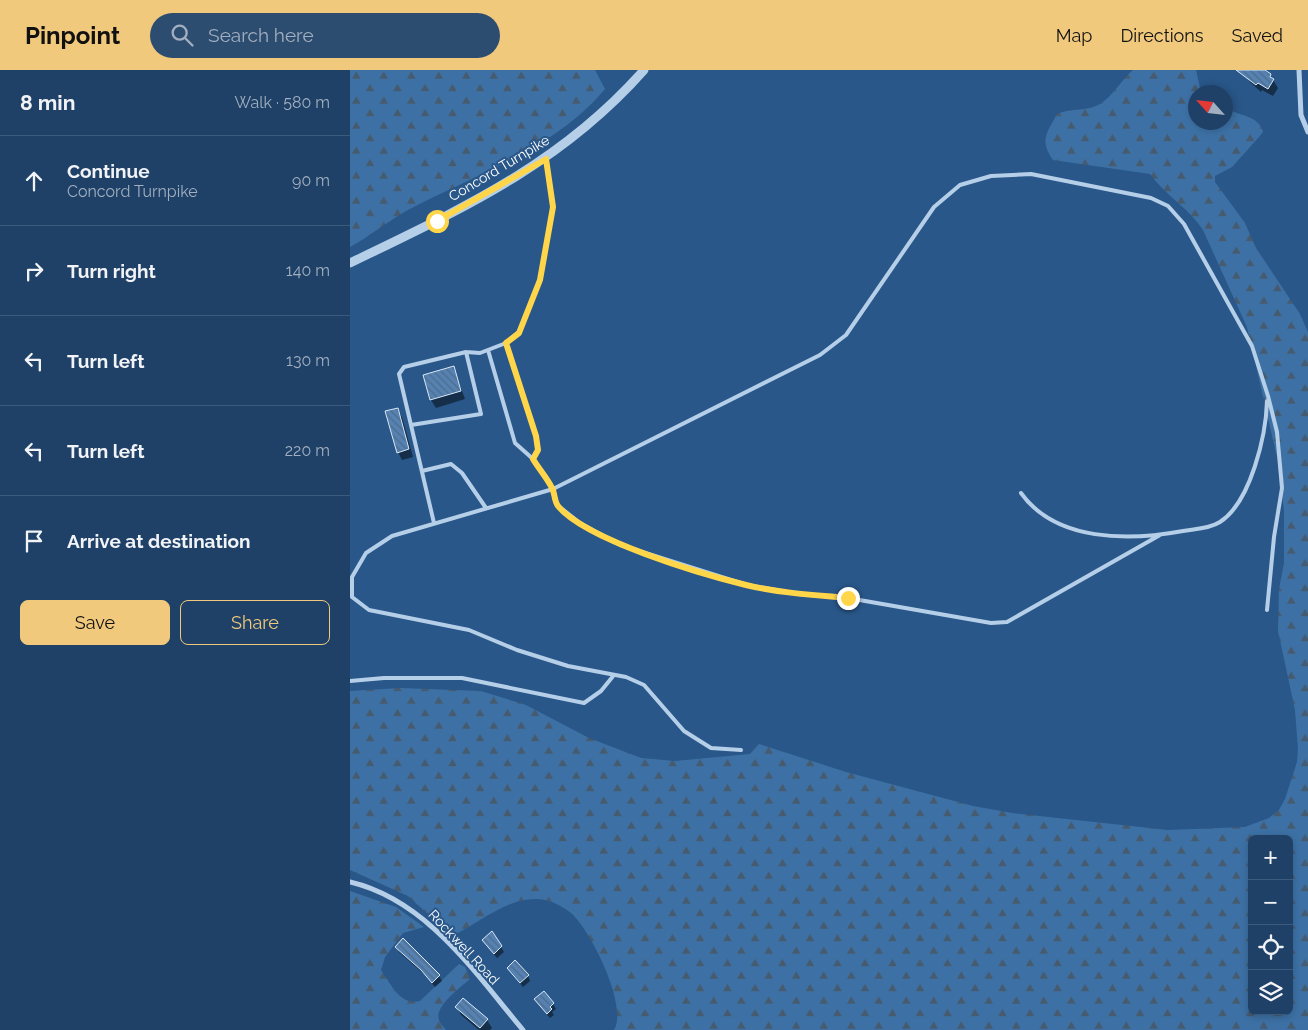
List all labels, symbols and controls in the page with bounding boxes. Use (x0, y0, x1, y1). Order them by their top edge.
search box (150, 13, 500, 58)
text: Pinpoint (25, 21, 120, 50)
icon: search (168, 21, 196, 49)
text: Search here (208, 24, 314, 46)
text: Map (1056, 25, 1092, 46)
text: Directions (1120, 25, 1204, 46)
text: Saved (1232, 25, 1283, 46)
north arrow (1188, 85, 1233, 130)
text: 8 min (20, 90, 75, 115)
text: Walk · 580 m (235, 93, 330, 112)
street label: Concord Turnpike (446, 132, 552, 204)
text: Continue (67, 160, 150, 182)
icon: ahead (20, 167, 48, 195)
text: 90 m (292, 171, 330, 190)
text: Concord Turnpike (67, 182, 198, 201)
route start (426, 210, 449, 233)
icon: right (20, 257, 48, 285)
text: Turn right (67, 260, 156, 282)
text: 140 m (286, 261, 330, 280)
icon: left (20, 347, 48, 375)
text: Turn left (67, 350, 144, 372)
text: 130 m (286, 351, 330, 370)
icon: left (20, 437, 48, 465)
text: Turn left (67, 440, 144, 462)
text: 220 m (285, 441, 330, 460)
icon: arrive (20, 527, 48, 555)
text: Arrive at destination (67, 530, 251, 552)
route end (837, 587, 860, 610)
button: Save (20, 600, 170, 645)
button: Share (180, 600, 330, 645)
map controls (1248, 835, 1293, 1015)
button: + (1248, 835, 1293, 880)
button: − (1248, 880, 1293, 925)
street label: Rockwell Road (425, 906, 503, 988)
button: locate (1248, 925, 1293, 970)
button: layers (1248, 970, 1293, 1015)

